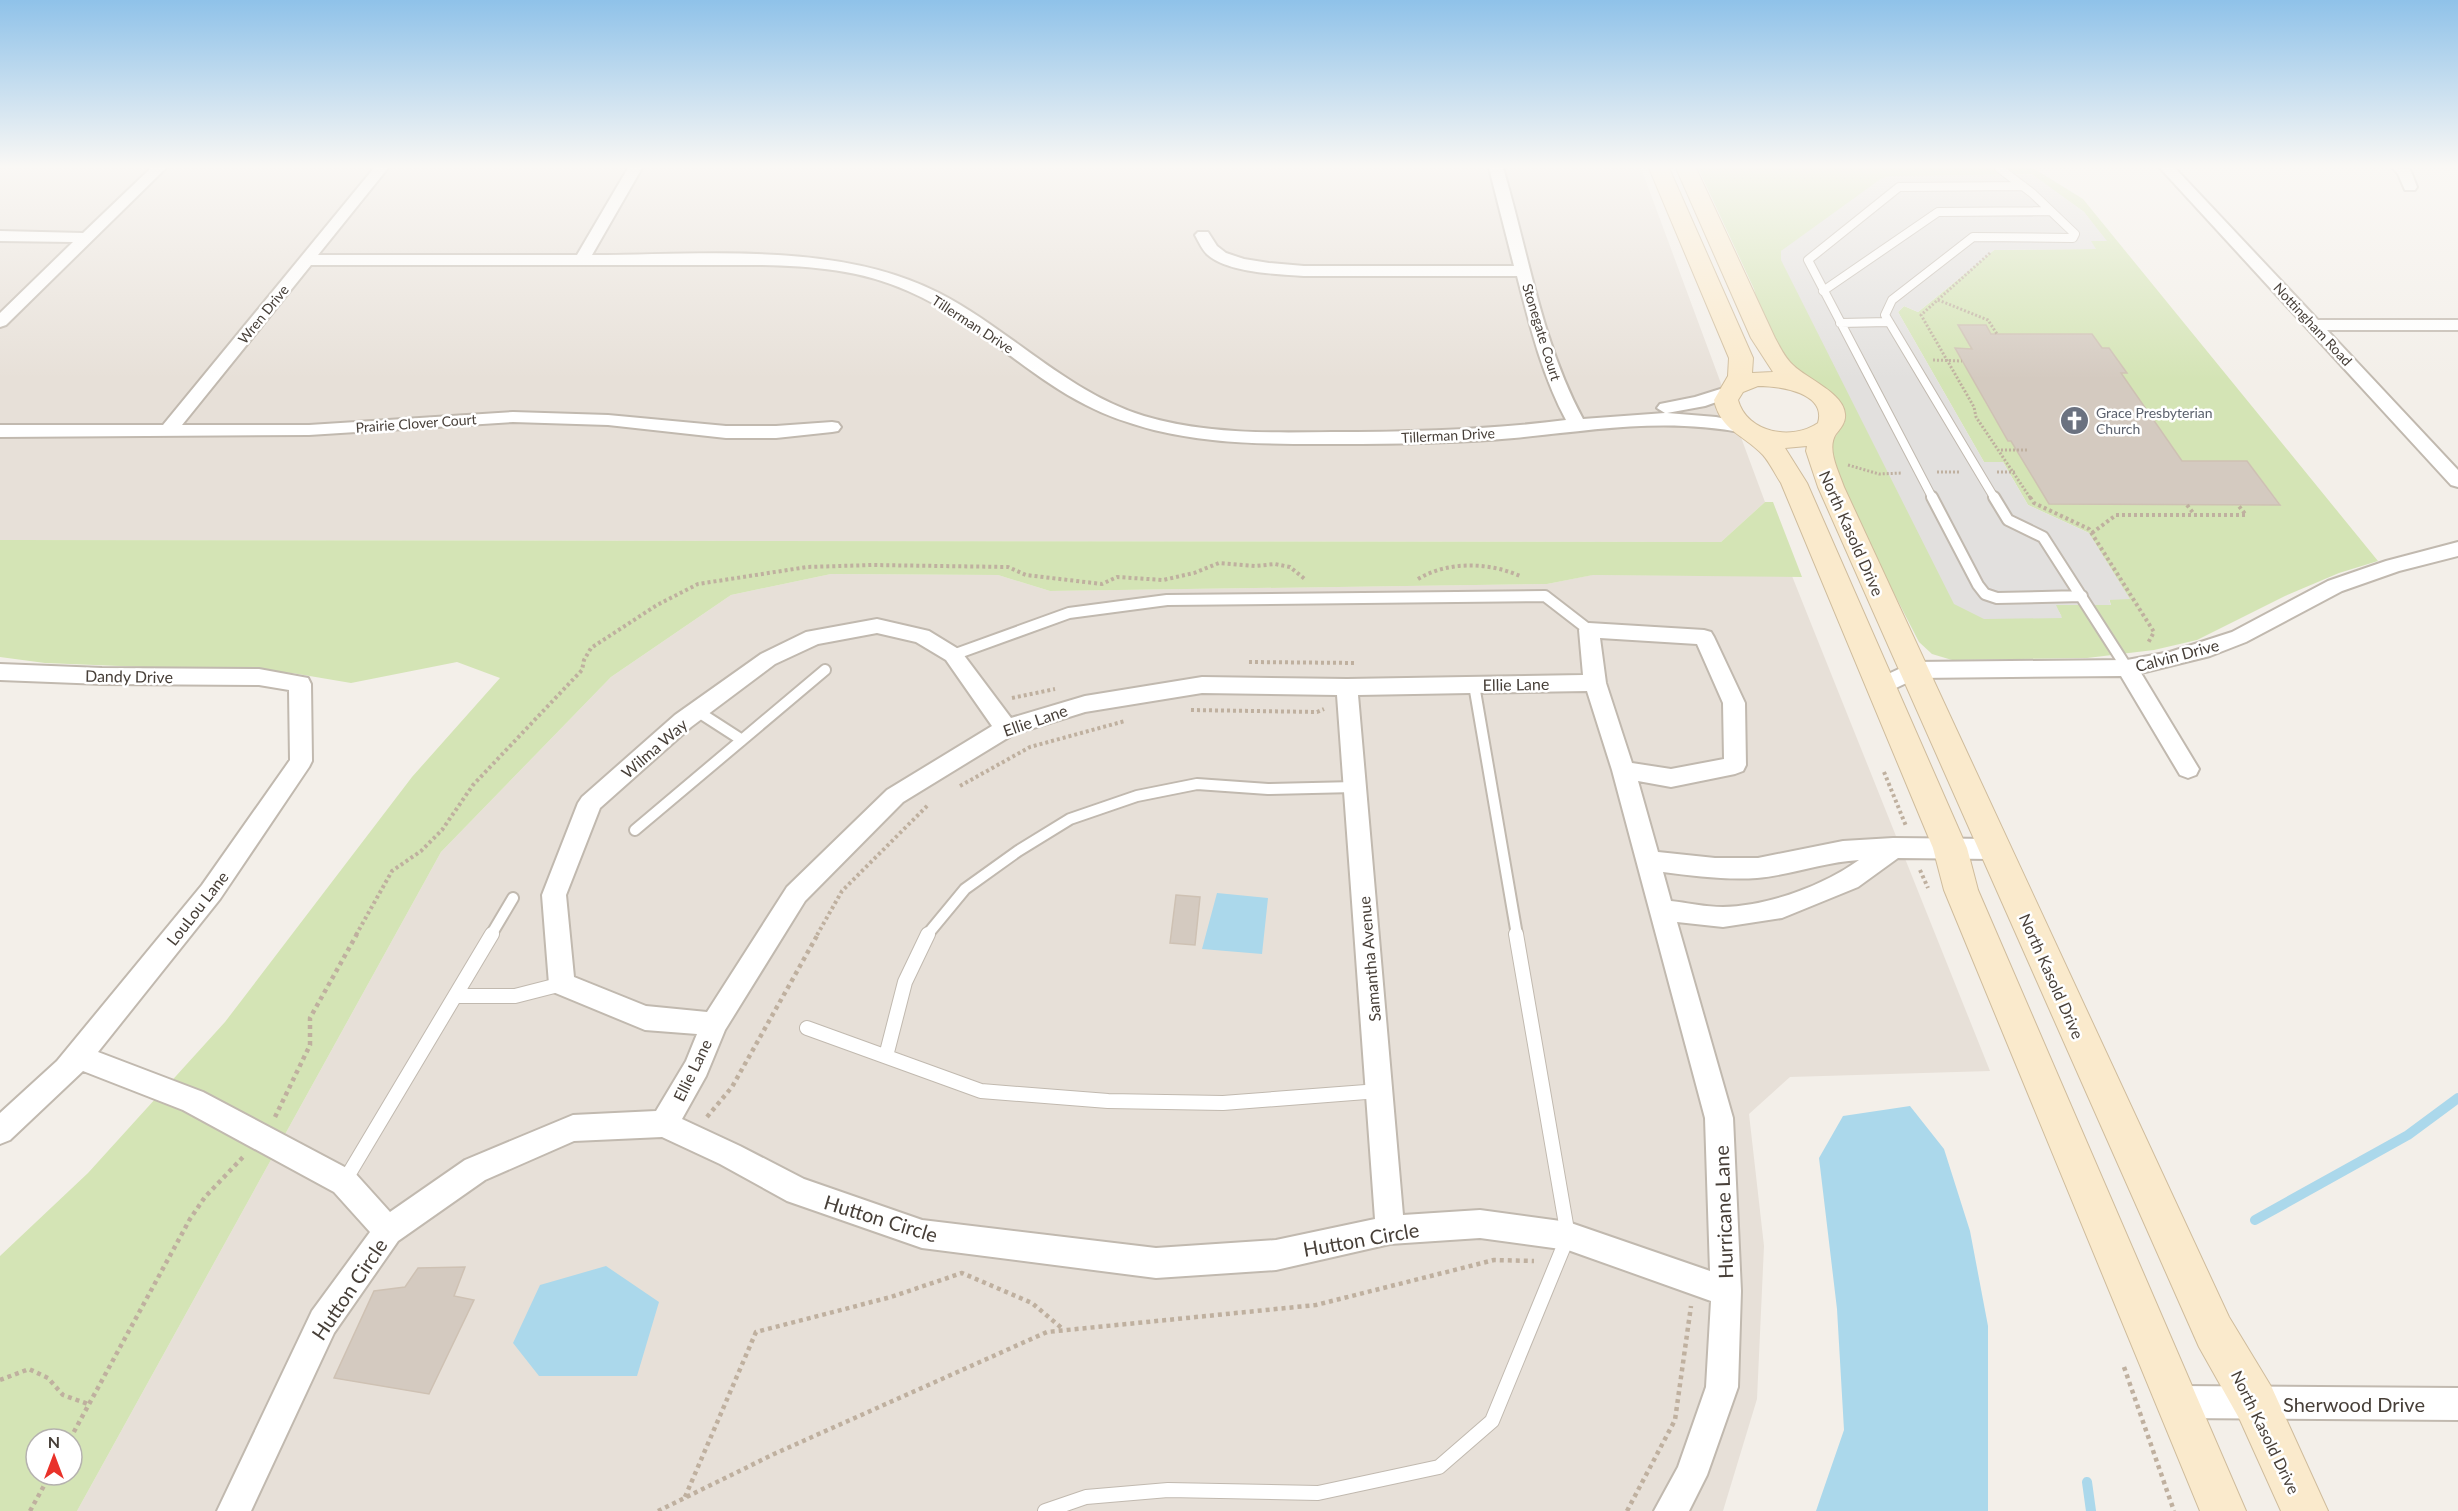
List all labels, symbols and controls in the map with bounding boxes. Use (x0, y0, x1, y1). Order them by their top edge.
street label: Nottingham Road (2270, 279, 2356, 369)
street label: Wren Drive (234, 281, 292, 347)
street label: Stonegate Court (1519, 281, 1565, 383)
street label: Tillerman Drive (929, 291, 1017, 357)
church icon: Grace Presbyterian Church (2059, 404, 2091, 436)
place label: Grace Presbyterian Church (2096, 404, 2213, 437)
street label: Prairie Clover Court (355, 410, 477, 436)
street label: Tillerman Drive (1401, 424, 1495, 446)
street label: North Kasold Drive (1816, 467, 1888, 599)
street label: Calvin Drive (2133, 635, 2221, 675)
street label: Dandy Drive (85, 666, 173, 686)
street label: Ellie Lane (1483, 674, 1549, 694)
street label: Ellie Lane (1000, 700, 1070, 740)
street label: Wilma Way (617, 714, 691, 782)
street label: LouLou Lane (162, 867, 232, 949)
street label: Samantha Avenue (1354, 896, 1384, 1022)
street label: North Kasold Drive (2016, 910, 2088, 1042)
street label: Ellie Lane (669, 1036, 715, 1104)
street label: Hurricane Lane (1709, 1145, 1737, 1279)
street label: Hutton Circle (821, 1189, 941, 1247)
street label: Hutton Circle (1301, 1217, 1421, 1261)
street label: Hutton Circle (306, 1234, 392, 1344)
street label: North Kasold Drive (2228, 1367, 2304, 1497)
street label: Sherwood Drive (2283, 1392, 2425, 1416)
north arrow (24, 1427, 84, 1487)
text: N (48, 1432, 60, 1451)

